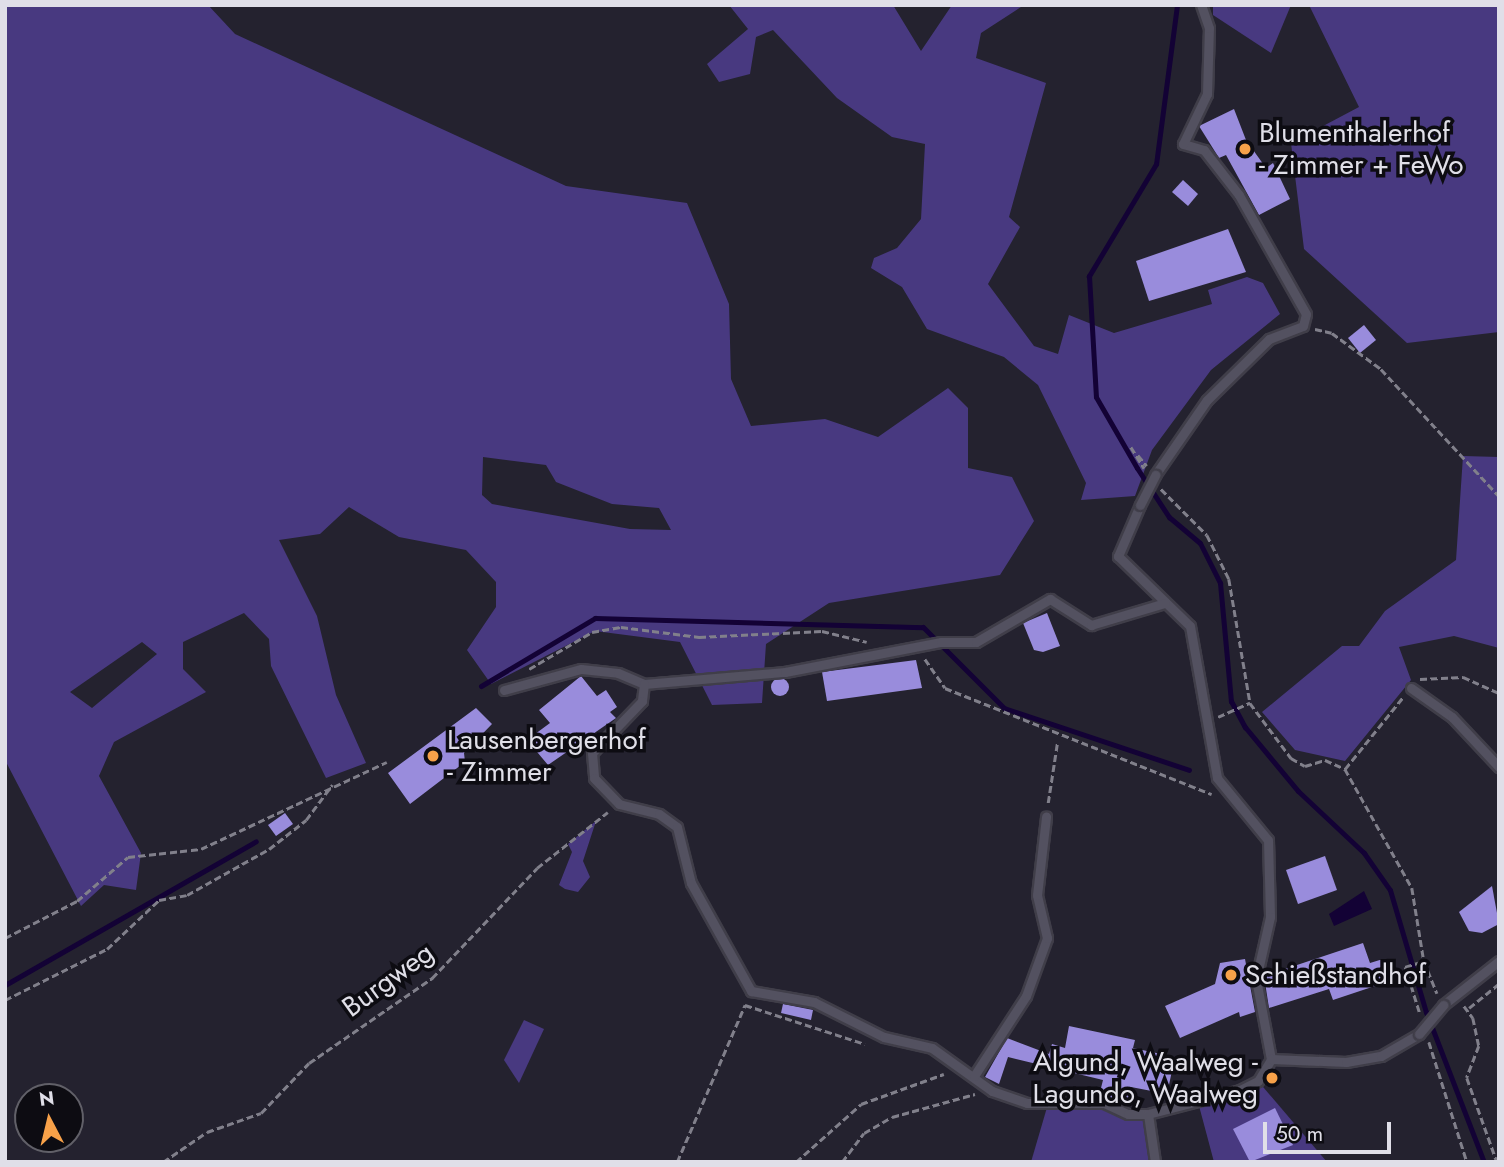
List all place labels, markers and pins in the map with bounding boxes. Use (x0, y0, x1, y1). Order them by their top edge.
place label: Blumenthalerhof - Zimmer + FeWo (1259, 116, 1464, 182)
marker: Blumenthalerhof - Zimmer + FeWo (1237, 141, 1253, 157)
place label: Lausenbergerhof - Zimmer (447, 723, 646, 789)
marker: Lausenbergerhof - Zimmer (425, 748, 441, 764)
place label: Schießstandhof (1245, 958, 1426, 992)
marker: Schießstandhof (1223, 967, 1239, 983)
place label: Algund, Waalweg - Lagundo, Waalweg (1032, 1045, 1258, 1111)
marker: Algund, Waalweg - Lagundo, Waalweg (1264, 1070, 1280, 1086)

